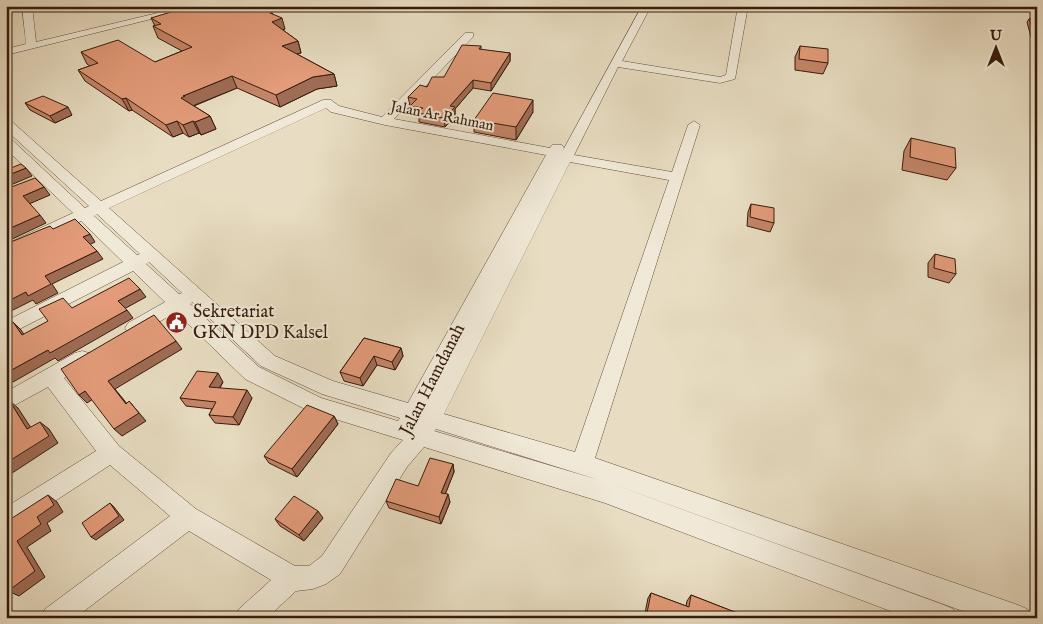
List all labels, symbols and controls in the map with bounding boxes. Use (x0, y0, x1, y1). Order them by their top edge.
north arrow (970, 22, 1020, 72)
text: U (989, 27, 1003, 45)
street label: Jalan Ar Rahman (387, 96, 495, 135)
place label: Sekretariat GKN DPD Kalsel (193, 301, 328, 345)
public building icon: Sekretariat GKN DPD Kalsel (165, 310, 189, 334)
street label: Jalan Hamdanah (394, 320, 471, 441)

